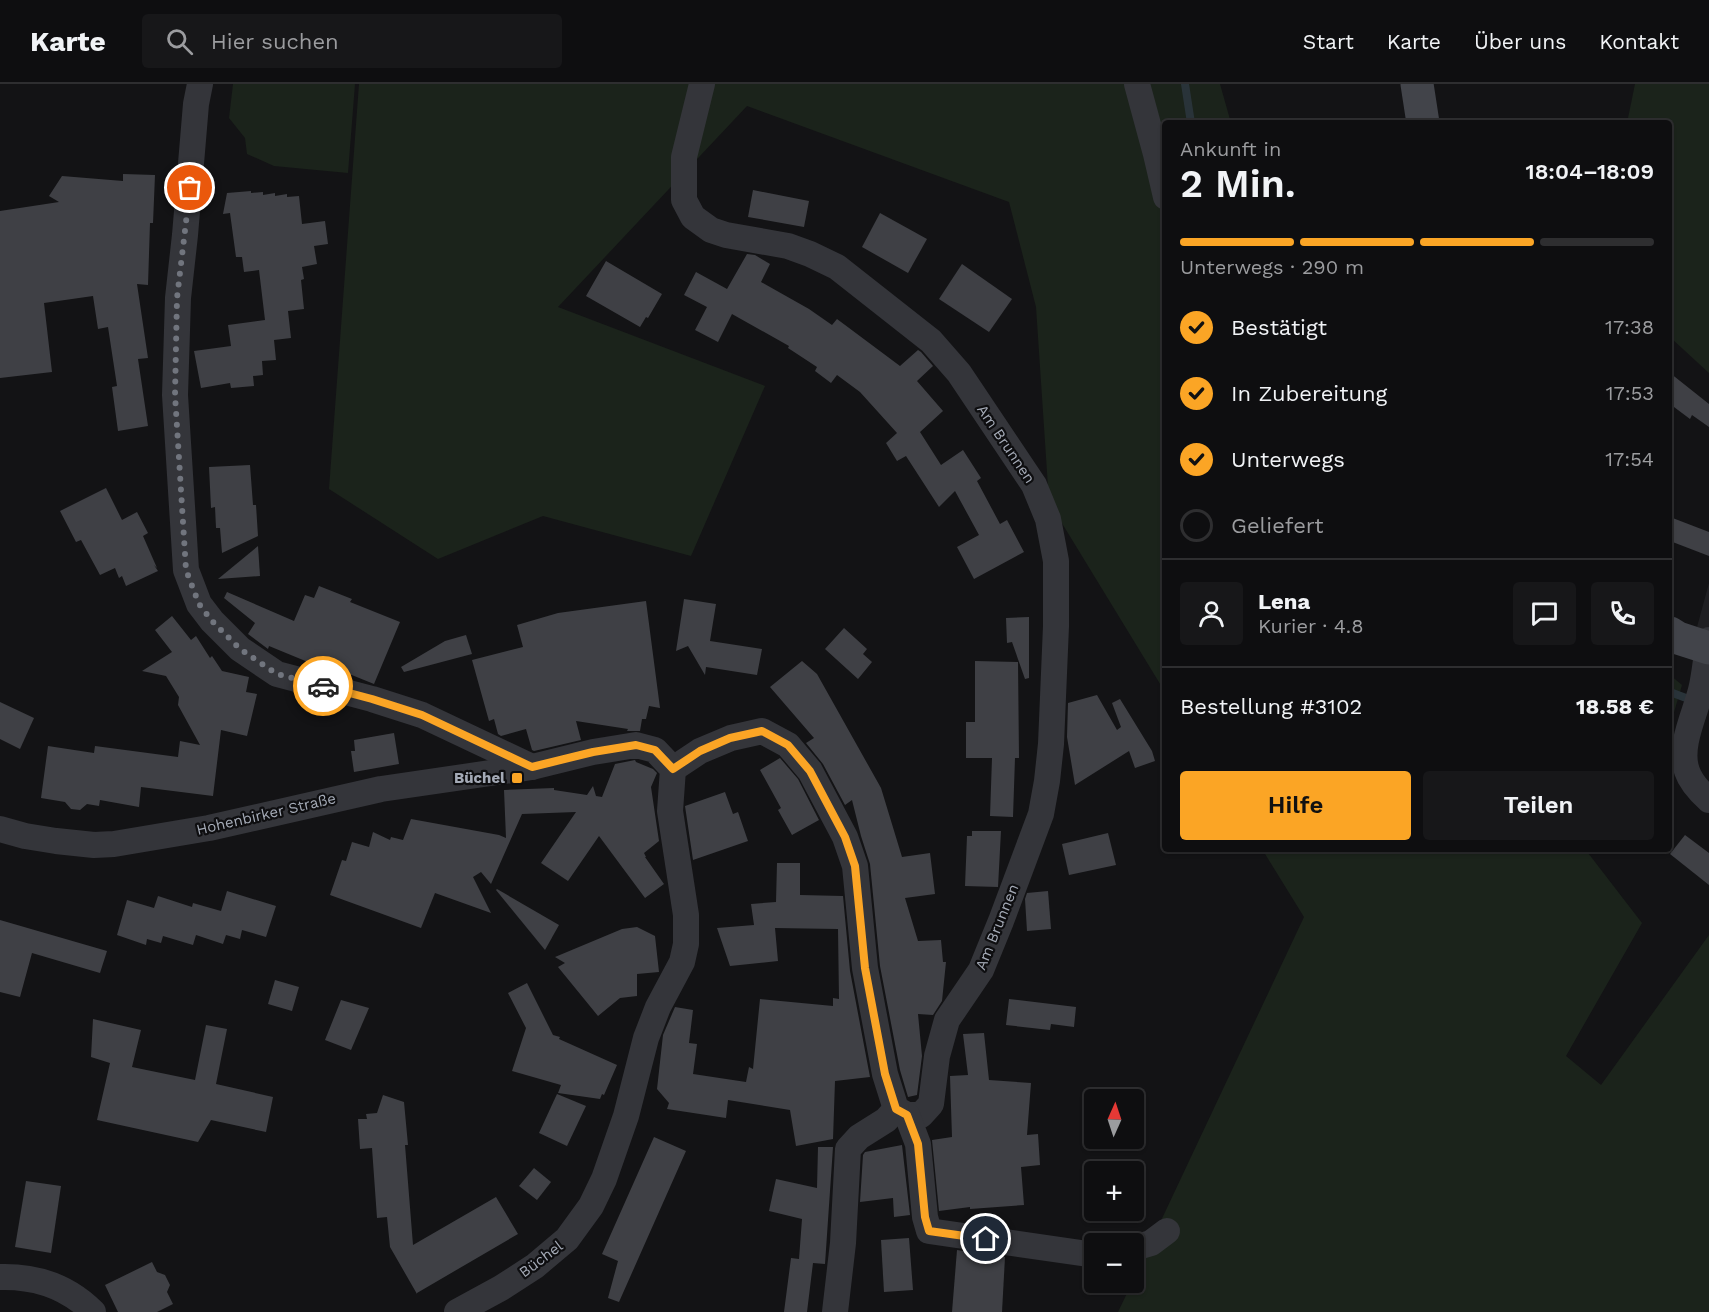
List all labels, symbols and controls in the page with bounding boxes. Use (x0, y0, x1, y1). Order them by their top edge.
search box (142, 14, 562, 68)
text: Karte (30, 25, 106, 58)
icon: search (163, 25, 196, 58)
text: Hier suchen (211, 29, 339, 54)
text: Start (1303, 29, 1354, 54)
text: Karte (1387, 29, 1441, 54)
text: Über uns (1474, 29, 1566, 54)
text: Kontakt (1599, 29, 1679, 54)
text: Ankunft in (1180, 137, 1281, 161)
text: 18:04–18:09 (1526, 159, 1654, 184)
text: 2 Min. (1180, 161, 1296, 206)
pin (164, 162, 215, 213)
icon: bag (173, 171, 206, 204)
text: Unterwegs · 290 m (1180, 255, 1364, 279)
icon: check (1180, 311, 1213, 344)
text: Bestätigt (1231, 315, 1327, 340)
text: 17:38 (1605, 315, 1654, 339)
icon: check (1180, 377, 1213, 410)
text: In Zubereitung (1231, 381, 1387, 406)
text: 17:53 (1606, 381, 1654, 405)
street label: Am Brunnen (973, 401, 1039, 487)
icon: check (1180, 443, 1213, 476)
text: Unterwegs (1231, 447, 1345, 472)
text: 17:54 (1605, 447, 1654, 471)
text: Geliefert (1231, 513, 1323, 538)
button: person (1180, 582, 1243, 645)
button: chat (1513, 582, 1576, 645)
button: phone (1591, 582, 1654, 645)
text: Lena (1258, 589, 1310, 614)
text: Kurier · 4.8 (1258, 614, 1363, 638)
courier (293, 656, 353, 716)
icon: car (307, 670, 340, 703)
text: Bestellung #3102 (1180, 694, 1362, 719)
text: 18.58 € (1576, 694, 1654, 719)
place label: Büchel (454, 769, 505, 787)
marker: Büchel (510, 771, 524, 785)
button: Hilfe (1180, 771, 1411, 840)
button: Teilen (1423, 771, 1654, 840)
street label: Hohenbirker Straße (194, 789, 338, 839)
street label: Am Brunnen (972, 881, 1022, 973)
north arrow (1084, 1089, 1144, 1149)
map controls (1084, 1089, 1144, 1293)
button: + (1084, 1161, 1144, 1221)
pin (960, 1213, 1011, 1264)
icon: home (969, 1222, 1002, 1255)
button: − (1084, 1233, 1144, 1293)
street label: Büchel (516, 1237, 567, 1281)

